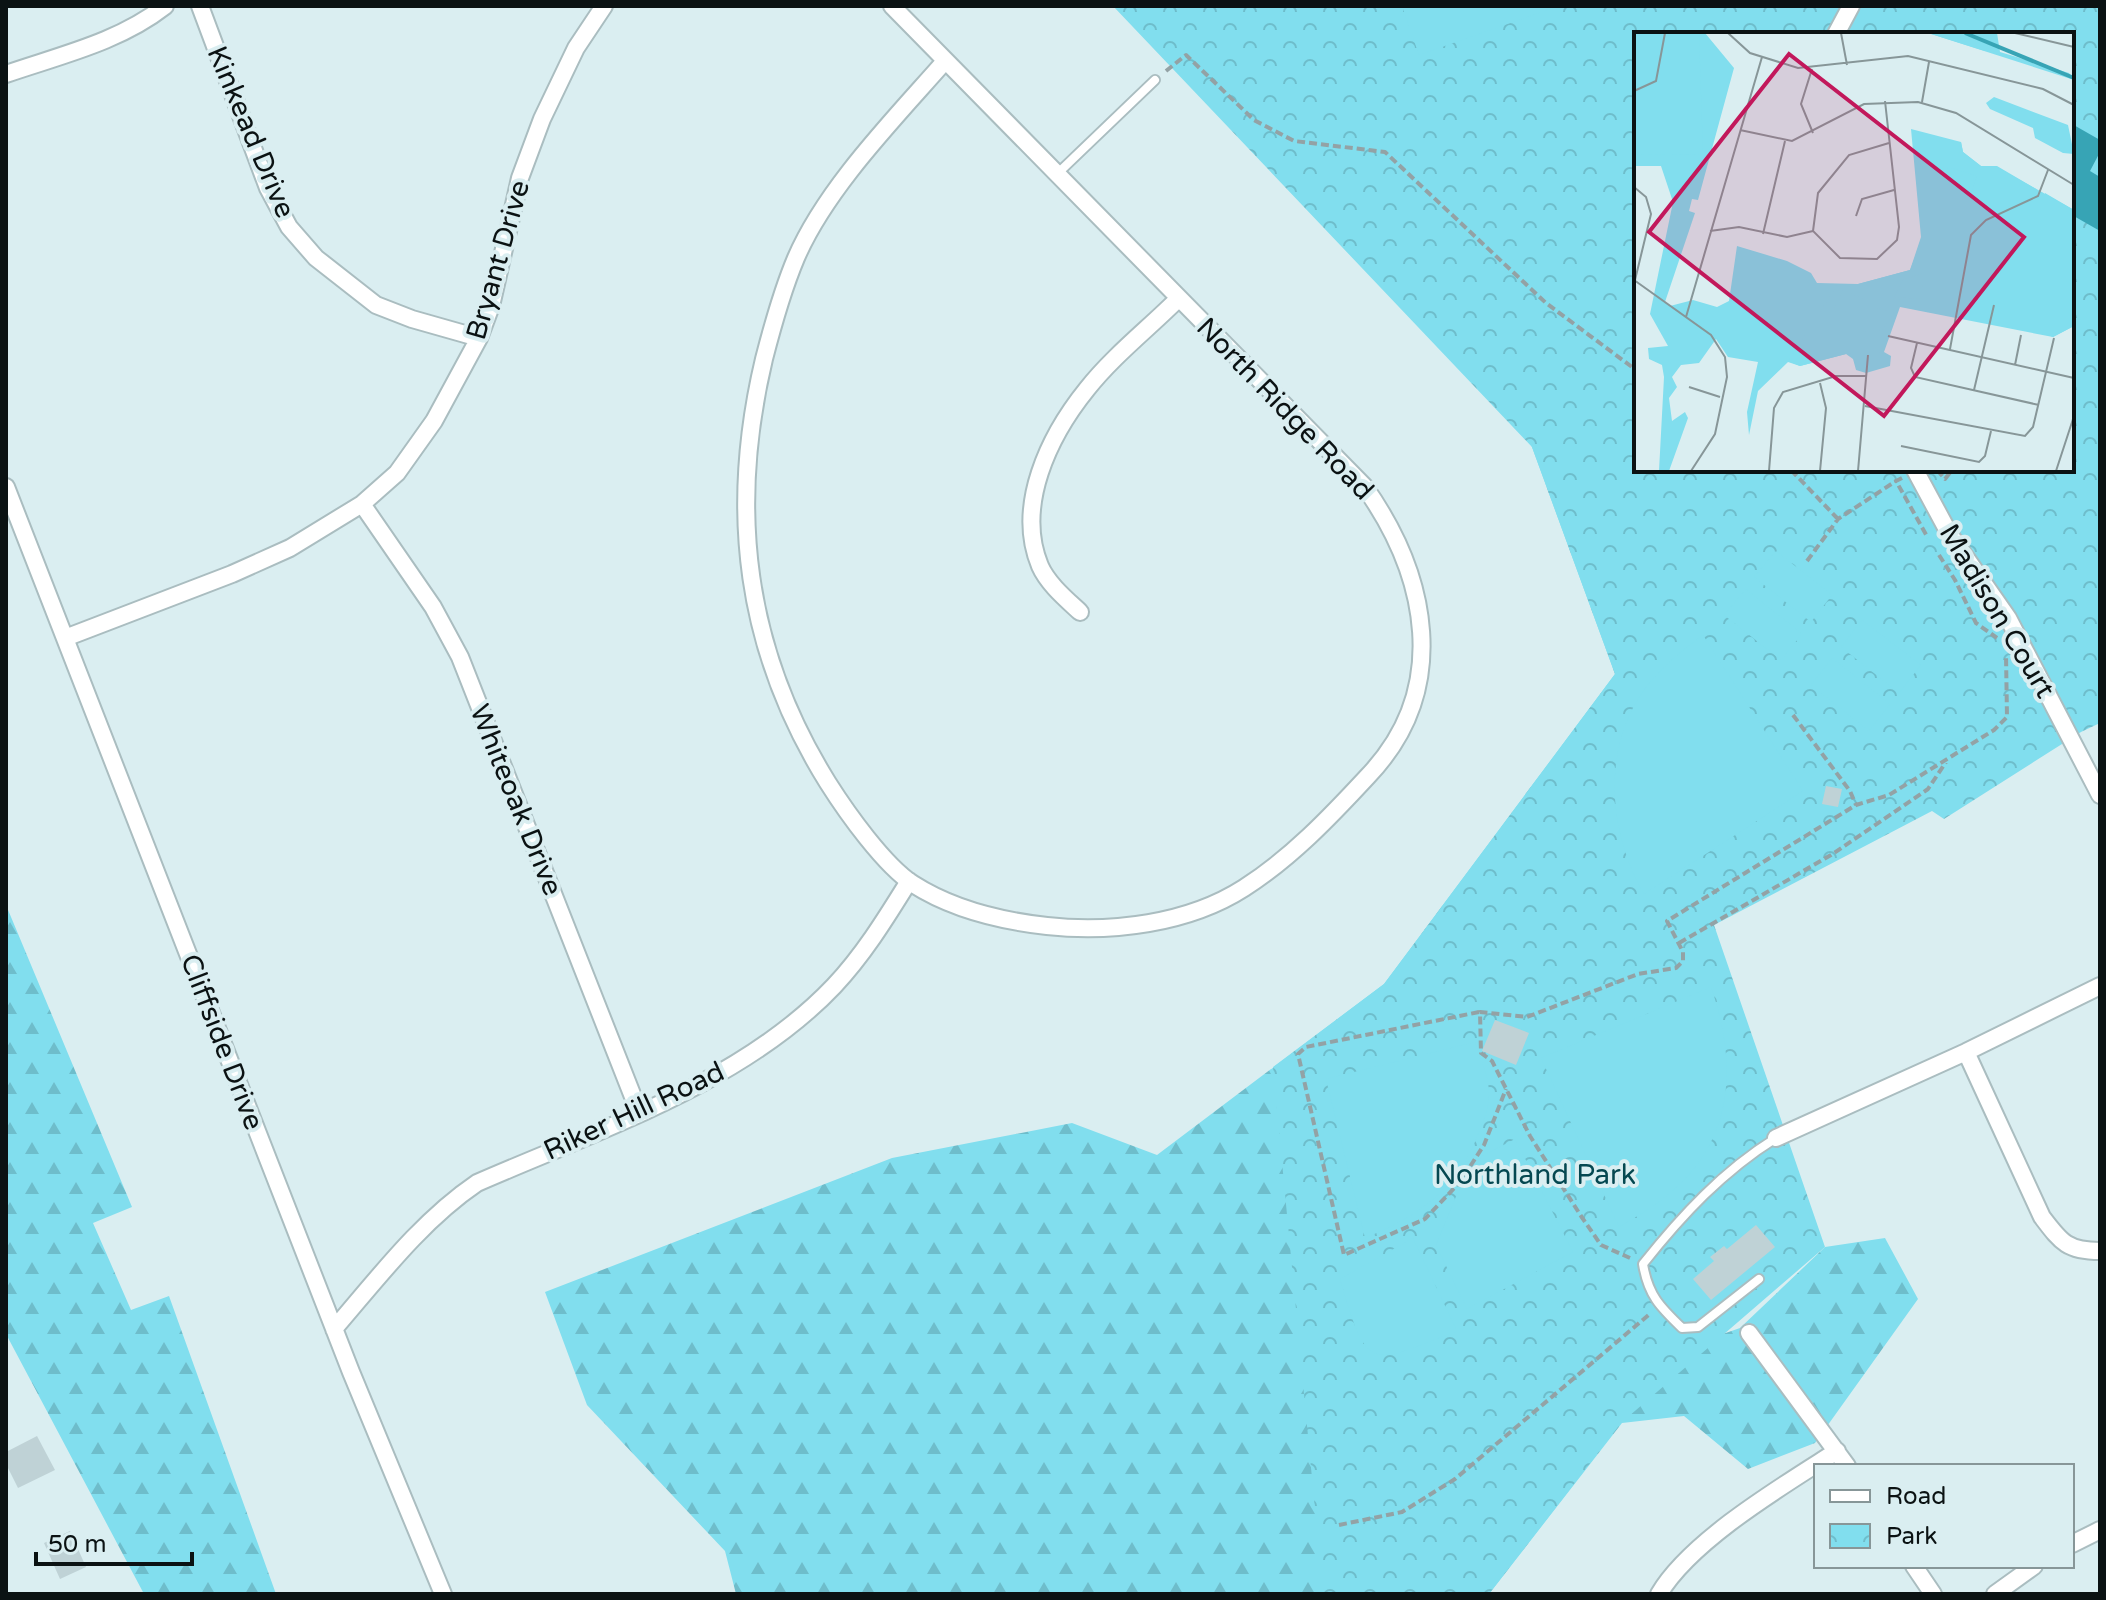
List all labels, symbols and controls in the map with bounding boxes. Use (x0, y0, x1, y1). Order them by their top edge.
inset map (1634, 32, 2074, 472)
street label: Kinkead Drive (200, 41, 302, 223)
street label: Bryant Drive (459, 176, 537, 344)
street label: North Ridge Road (1189, 311, 1381, 507)
street label: Madison Court (1932, 518, 2062, 704)
street label: Whiteoak Drive (462, 700, 570, 900)
street label: Cliffside Drive (173, 949, 271, 1135)
street label: Riker Hill Road (538, 1054, 730, 1168)
park label: Northland Park (1434, 1158, 1636, 1192)
legend (1814, 1464, 2074, 1568)
text: Road (1886, 1482, 1946, 1511)
scale bar (36, 1516, 192, 1566)
text: Park (1886, 1522, 1937, 1551)
text: 50 m (48, 1530, 106, 1559)

